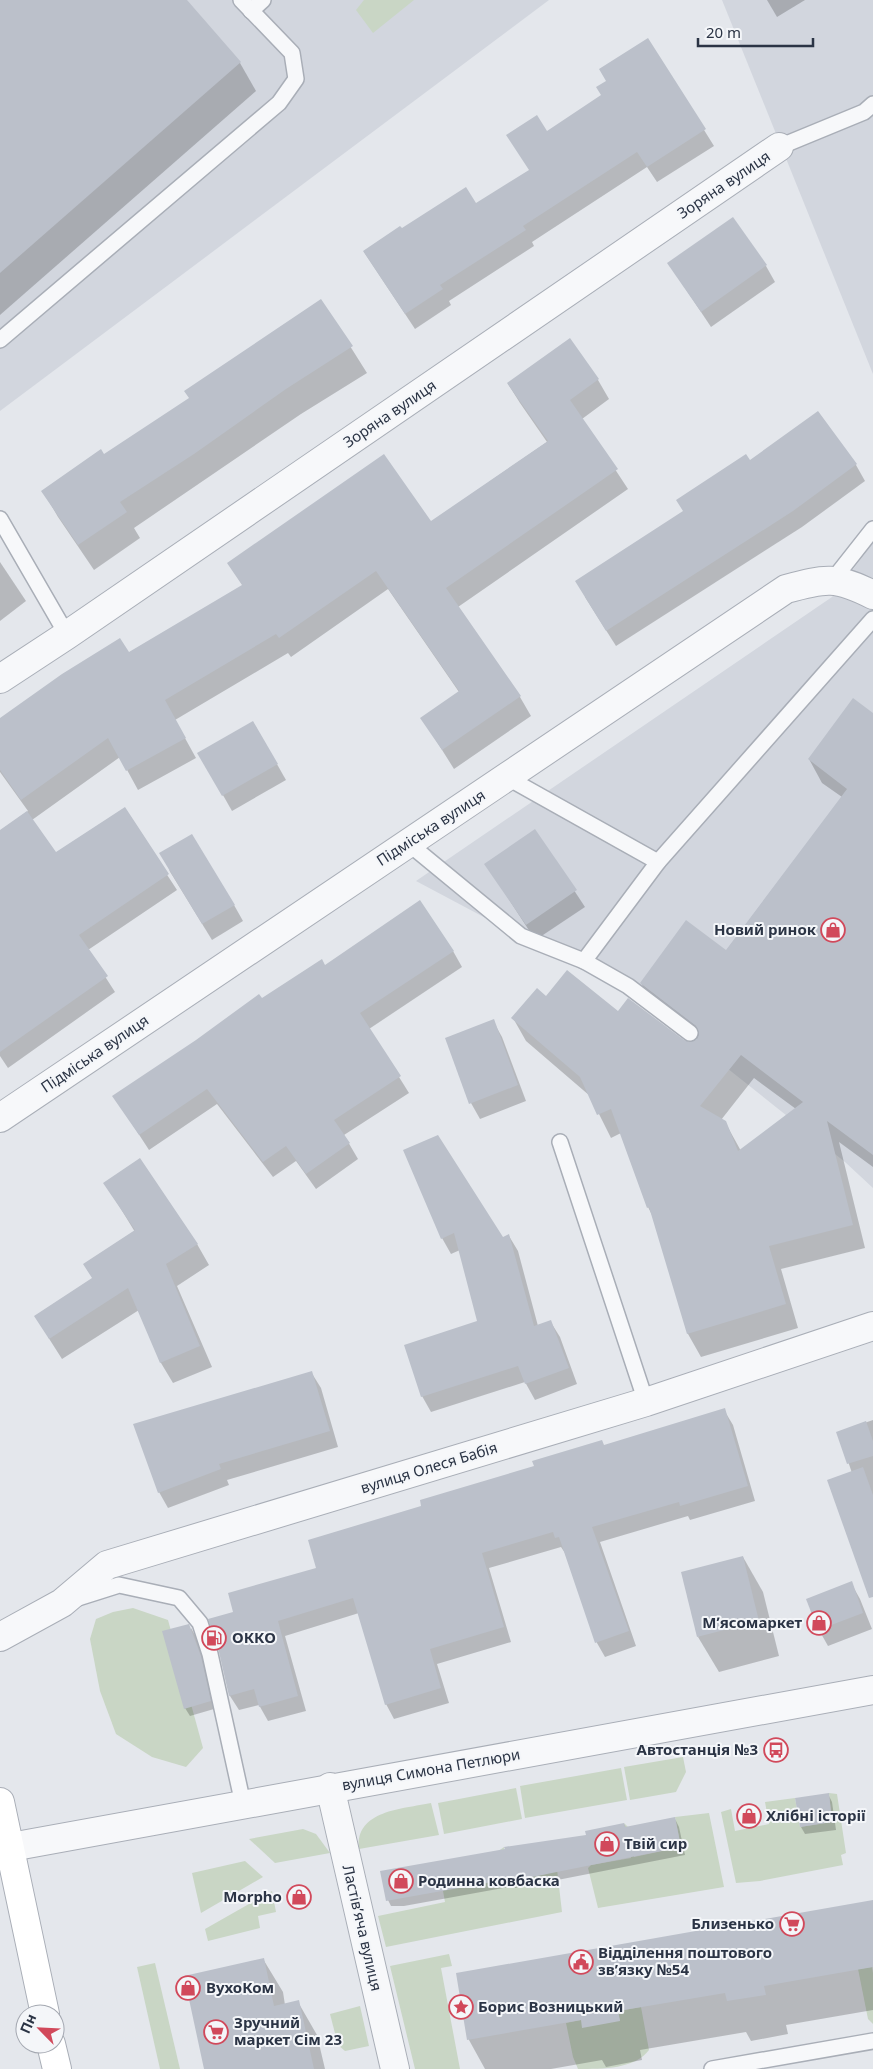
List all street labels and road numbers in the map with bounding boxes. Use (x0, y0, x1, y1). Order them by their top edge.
street label: Зоряна вулиця (673, 146, 774, 223)
street label: Зоряна вулиця (339, 375, 440, 452)
street label: Підміська вулиця (372, 784, 489, 870)
street label: Підміська вулиця (37, 1010, 152, 1097)
street label: вулиця Олеся Бабія (358, 1437, 500, 1497)
street label: вулиця Симона Петлюри (340, 1743, 522, 1795)
street label: Ластівʼяча вулиця (339, 1863, 387, 1993)

